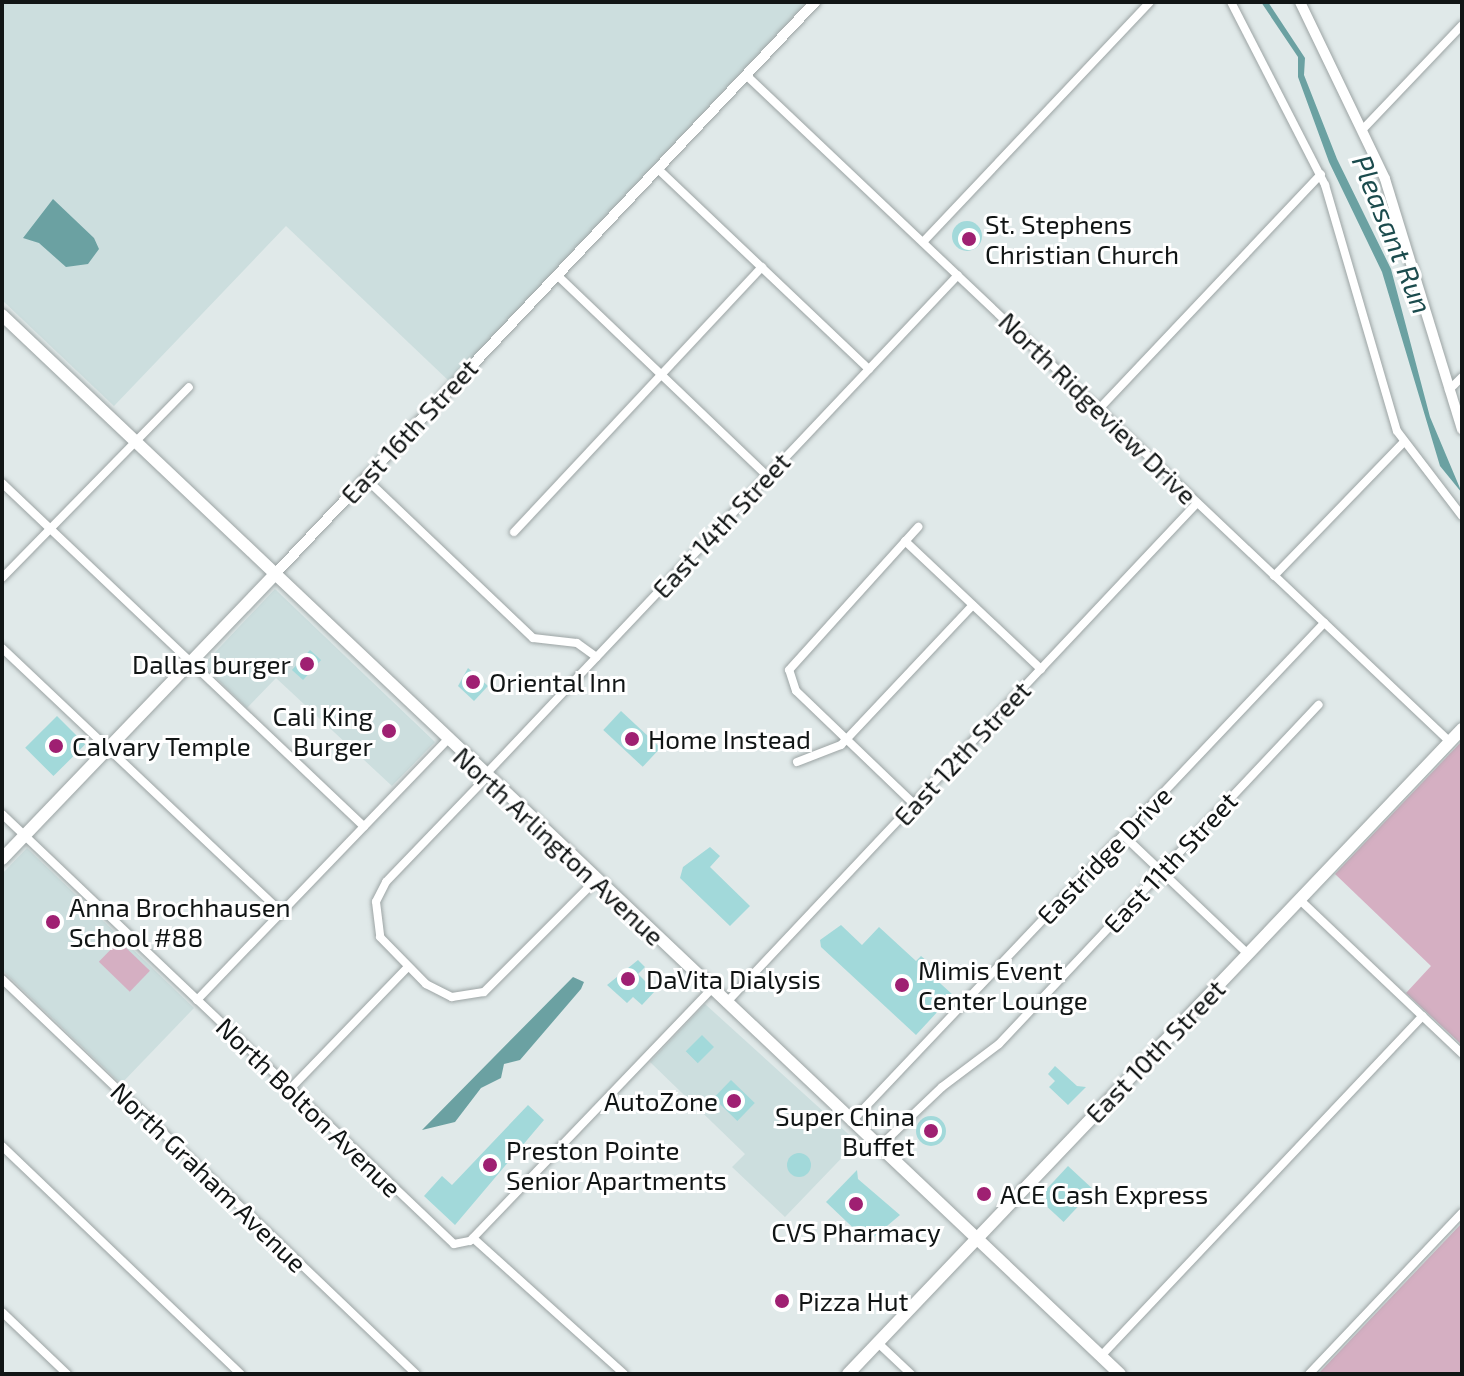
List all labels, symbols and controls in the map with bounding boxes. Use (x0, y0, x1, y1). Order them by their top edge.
water label: Pleasant Run (1346, 150, 1440, 318)
place label: St. Stephens Christian Church (985, 208, 1179, 270)
marker: St. Stephens Christian Church (960, 230, 978, 248)
street label: North Ridgeview Drive (993, 305, 1203, 511)
street label: East 16th Street (334, 352, 484, 510)
street label: East 14th Street (646, 446, 796, 604)
place label: Dallas burger (132, 648, 291, 680)
marker: Dallas burger (298, 655, 316, 673)
place label: Oriental Inn (489, 666, 627, 698)
marker: Oriental Inn (464, 673, 482, 691)
street label: East 12th Street (887, 674, 1037, 832)
place label: Cali King Burger (273, 700, 373, 762)
marker: Cali King Burger (380, 722, 398, 740)
place label: Home Instead (648, 723, 811, 755)
place label: Calvary Temple (72, 730, 252, 762)
marker: Home Instead (623, 730, 641, 748)
marker: Calvary Temple (47, 737, 65, 755)
street label: North Arlington Avenue (447, 740, 671, 952)
street label: Eastridge Drive (1030, 780, 1178, 930)
street label: East 11th Street (1097, 785, 1243, 939)
place label: Anna Brochhausen School #88 (69, 891, 291, 952)
marker: Anna Brochhausen School #88 (44, 913, 62, 931)
place label: Mimis Event Center Lounge (918, 954, 1088, 1016)
place label: DaVita Dialysis (646, 963, 821, 995)
marker: DaVita Dialysis (617, 968, 639, 990)
street label: East 10th Street (1079, 973, 1231, 1129)
marker: Mimis Event Center Lounge (893, 976, 911, 994)
street label: North Bolton Avenue (210, 1011, 408, 1203)
street label: North Graham Avenue (104, 1075, 314, 1279)
place label: AutoZone (604, 1085, 718, 1117)
marker: AutoZone (725, 1092, 743, 1110)
place label: Super China Buffet (775, 1100, 915, 1162)
marker: Super China Buffet (922, 1122, 940, 1140)
place label: Preston Pointe Senior Apartments (506, 1134, 728, 1196)
marker: Preston Pointe Senior Apartments (481, 1156, 499, 1174)
place label: ACE Cash Express (1000, 1178, 1208, 1210)
marker: ACE Cash Express (975, 1185, 993, 1203)
marker: CVS Pharmacy (847, 1195, 865, 1213)
place label: CVS Pharmacy (771, 1216, 941, 1248)
place label: Pizza Hut (798, 1285, 908, 1317)
marker: Pizza Hut (773, 1292, 791, 1310)

